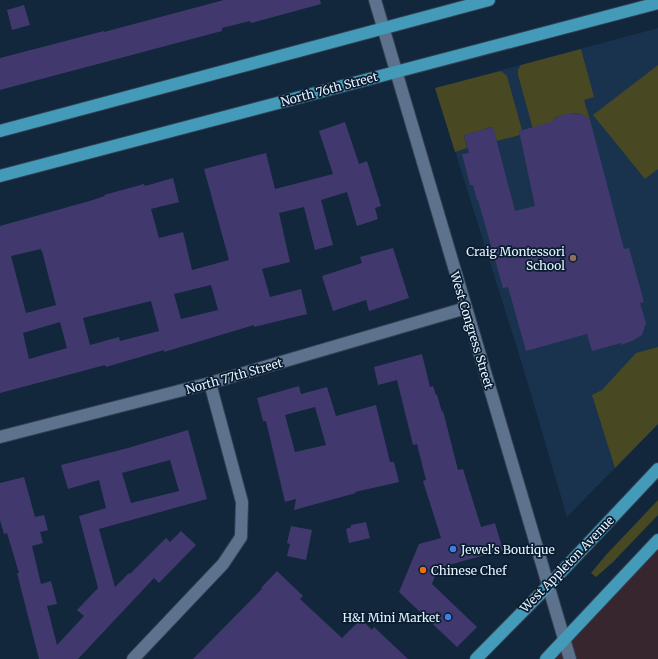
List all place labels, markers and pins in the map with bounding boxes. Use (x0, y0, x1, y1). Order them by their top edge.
place label: Craig Montessori School (466, 244, 565, 273)
marker: Craig Montessori School (568, 253, 578, 263)
place label: Jewel's Boutique (460, 542, 555, 557)
marker: Jewel's Boutique (448, 544, 458, 554)
place label: Chinese Chef (431, 563, 507, 578)
marker: Chinese Chef (418, 565, 428, 575)
place label: H&I Mini Market (342, 610, 440, 625)
marker: H&I Mini Market (443, 612, 453, 622)

